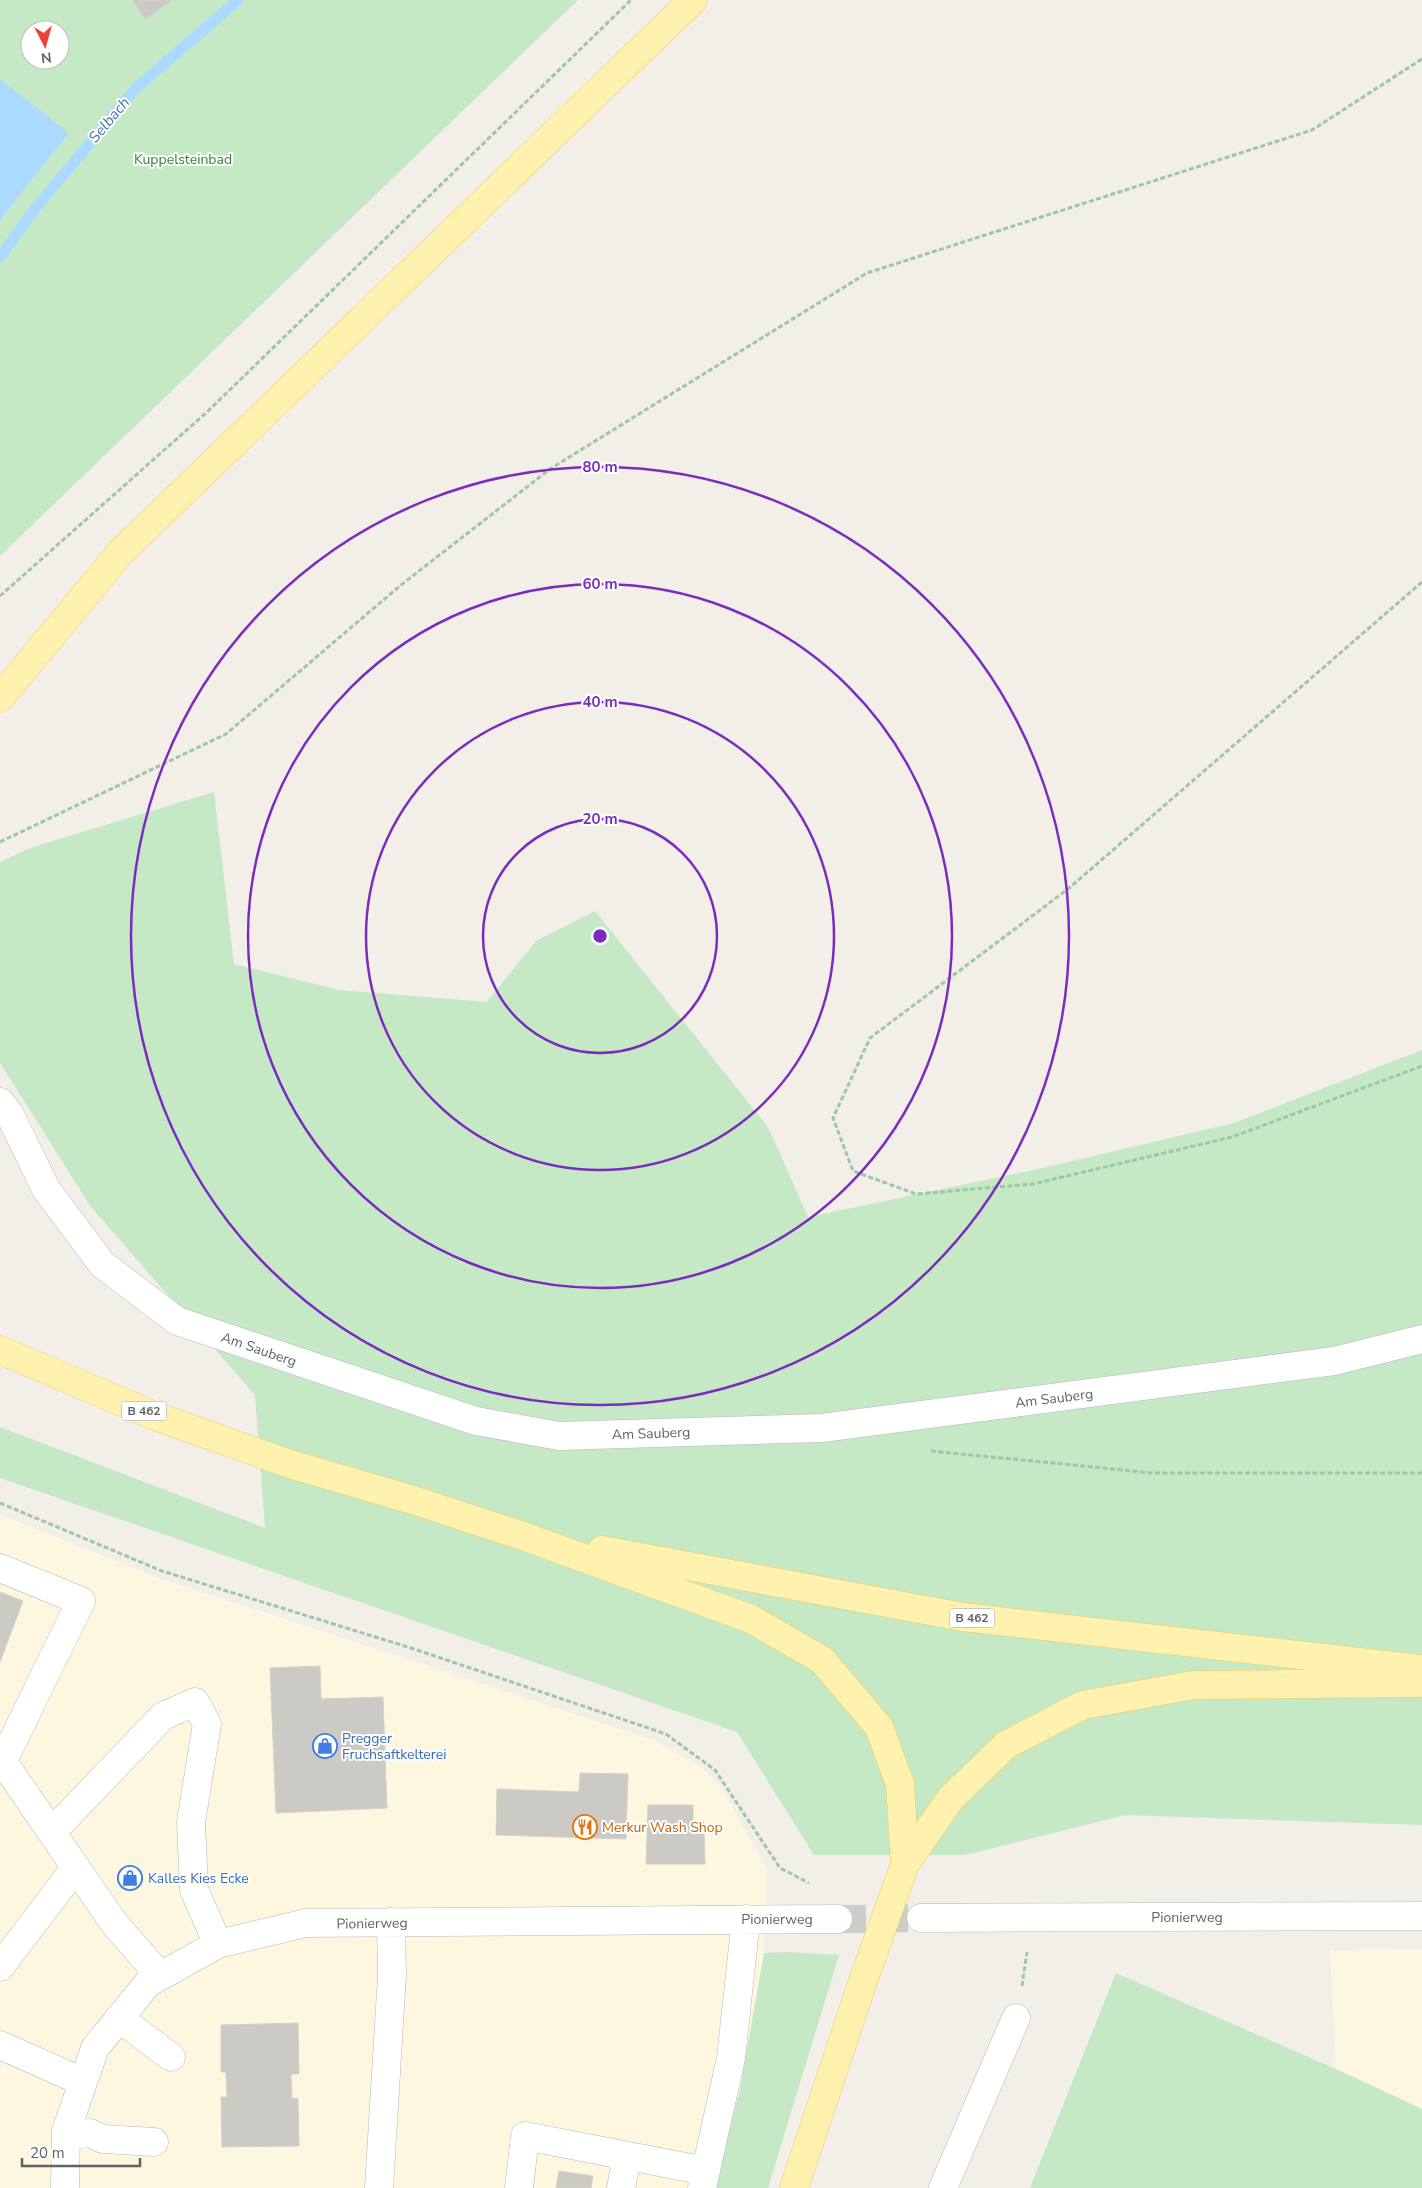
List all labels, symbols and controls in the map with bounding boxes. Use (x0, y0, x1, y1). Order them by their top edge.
north arrow (20, 20, 70, 70)
text: N (40, 47, 53, 67)
water label: Selbach (84, 93, 134, 147)
park label: Kuppelsteinbad (134, 150, 232, 169)
text: 80 m (582, 457, 618, 477)
text: 60 m (582, 574, 618, 594)
text: 40 m (582, 692, 618, 712)
text: 20 m (582, 809, 618, 829)
centre of rings (591, 927, 609, 945)
street label: Am Sauberg (219, 1328, 299, 1371)
street label: Am Sauberg (1014, 1384, 1094, 1413)
road number: B 462 (122, 1402, 166, 1420)
street label: Am Sauberg (611, 1423, 691, 1444)
road number: B 462 (950, 1609, 994, 1628)
place label: Pregger Fruchsaftkelterei (342, 1729, 446, 1764)
shop icon: Pregger Fruchsaftkelterei (312, 1733, 338, 1759)
restaurant icon: Merkur Wash Shop (572, 1814, 598, 1840)
place label: Merkur Wash Shop (602, 1818, 723, 1837)
shop icon: Kalles Kies Ecke (117, 1865, 143, 1891)
place label: Kalles Kies Ecke (148, 1869, 249, 1888)
street label: Pionierweg (1151, 1908, 1223, 1927)
street label: Pionierweg (741, 1910, 813, 1929)
street label: Pionierweg (336, 1913, 408, 1934)
scale bar (22, 2136, 140, 2168)
text: 20 m (30, 2143, 65, 2163)

